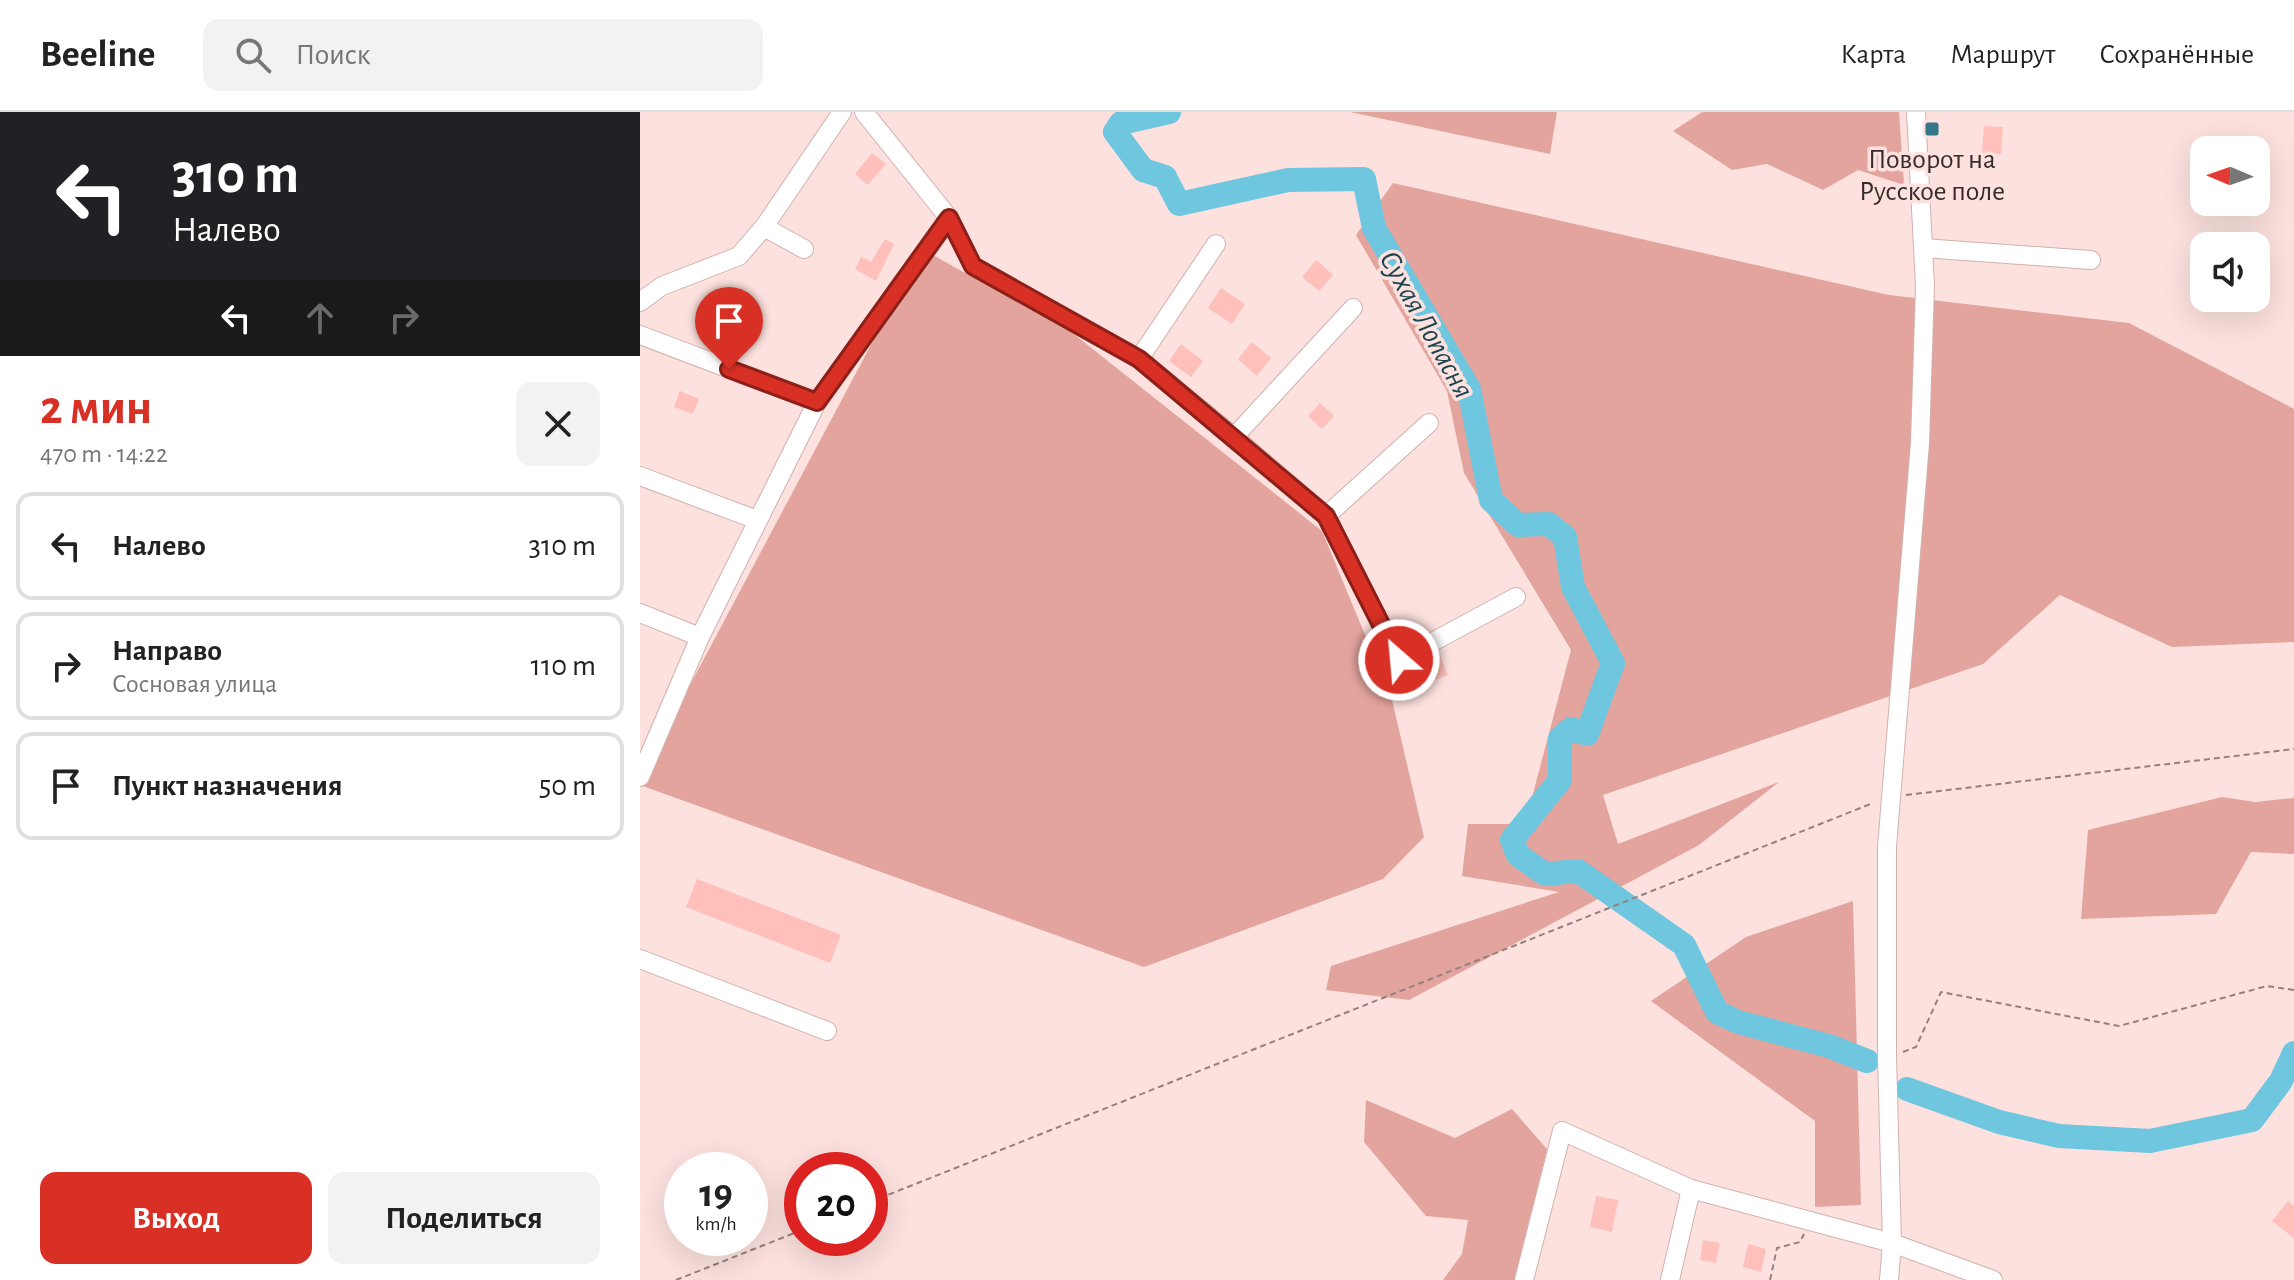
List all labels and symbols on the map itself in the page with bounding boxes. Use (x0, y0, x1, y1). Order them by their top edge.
marker: Поворот на Русское поле (1923, 120, 1941, 138)
north arrow (2190, 136, 2270, 216)
place label: Поворот на Русское поле (1859, 146, 2005, 206)
water label: Сухая Лопасня (1373, 246, 1479, 403)
pin (695, 287, 763, 369)
position arrow (1357, 618, 1441, 702)
speed limit sign: 20 (784, 1152, 888, 1256)

